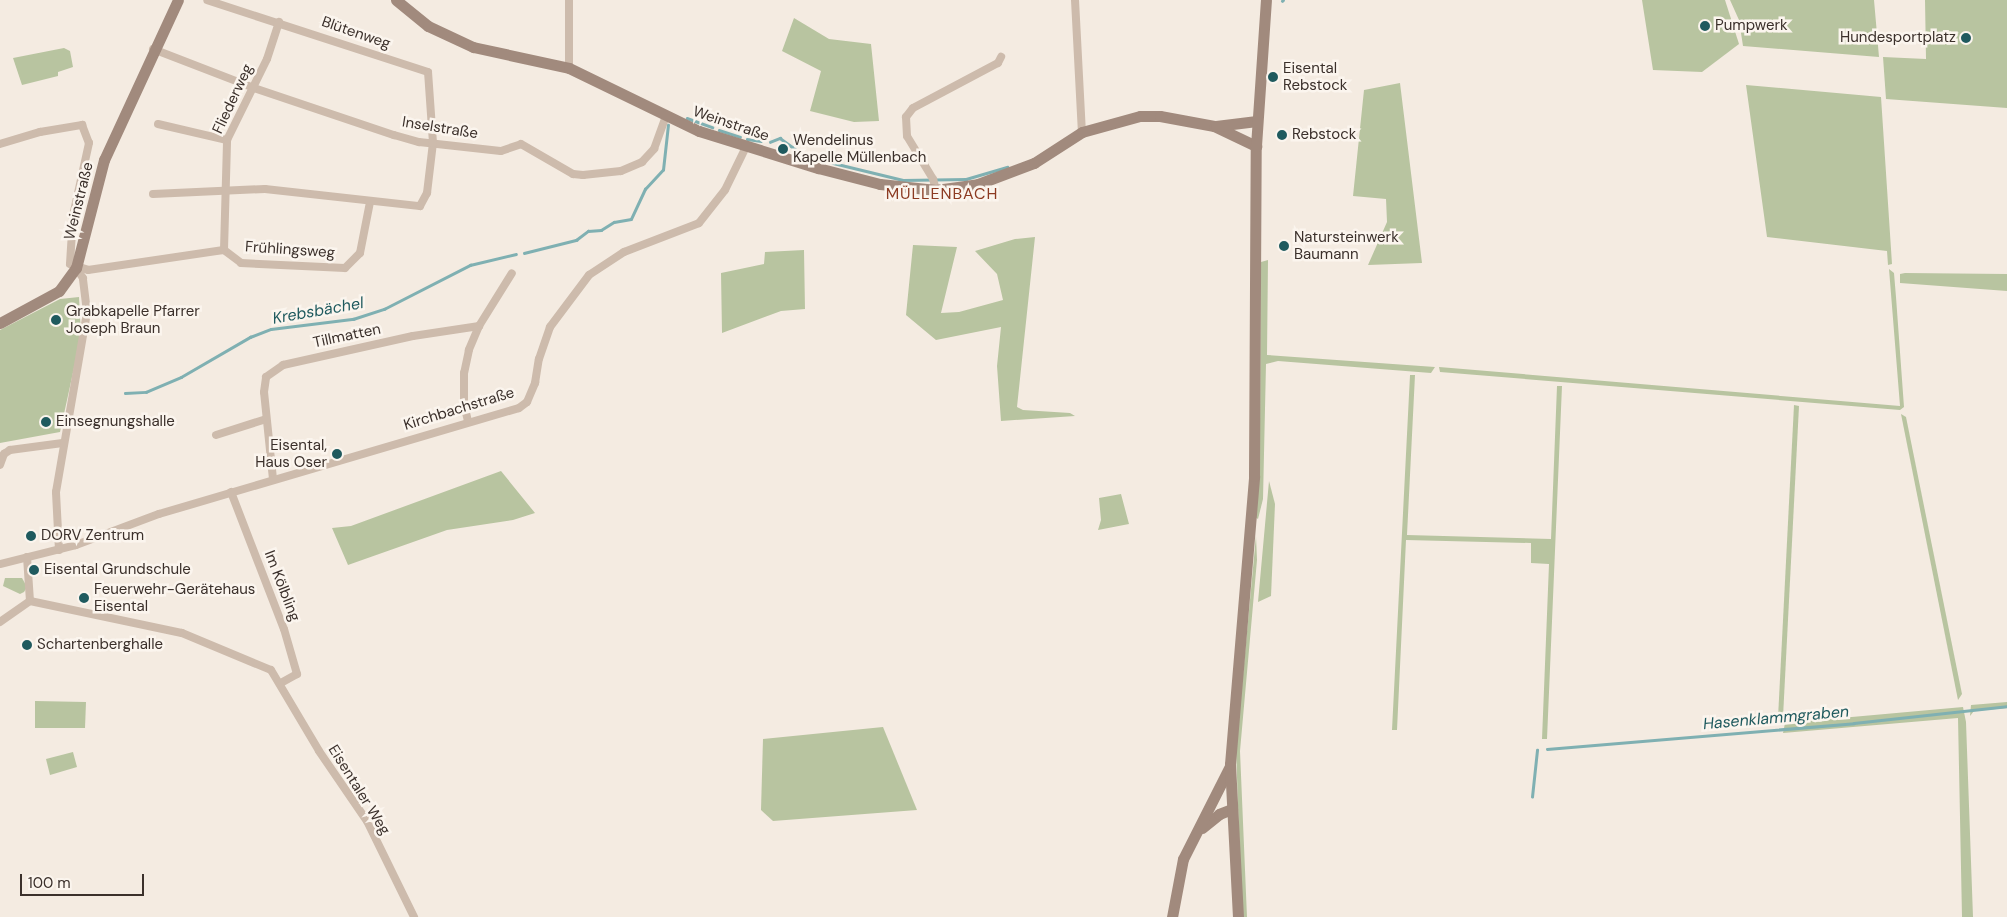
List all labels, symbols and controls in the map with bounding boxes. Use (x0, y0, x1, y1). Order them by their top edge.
street label: Blütenweg (319, 13, 393, 53)
place label: Pumpwerk (1715, 17, 1788, 35)
marker: Pumpwerk (1699, 20, 1711, 32)
place label: Hundesportplatz (1840, 29, 1956, 47)
marker: Hundesportplatz (1960, 32, 1972, 44)
place label: Eisental Rebstock (1283, 59, 1347, 94)
street label: Fliederweg (209, 61, 257, 137)
marker: Eisental Rebstock (1267, 71, 1279, 83)
street label: Weinstraße (690, 103, 772, 145)
street label: Inselstraße (401, 113, 479, 143)
place label: Rebstock (1292, 126, 1356, 144)
marker: Rebstock (1276, 129, 1288, 141)
place label: Wendelinus Kapelle Müllenbach (793, 131, 926, 166)
marker: Wendelinus Kapelle Müllenbach (777, 143, 789, 155)
street label: Weinstraße (61, 160, 97, 242)
district label: MÜLLENBACH (884, 184, 1000, 204)
place label: Natursteinwerk Baumann (1294, 228, 1399, 263)
street label: Frühlingsweg (244, 238, 336, 262)
marker: Natursteinwerk Baumann (1278, 240, 1290, 252)
water label: Krebsbächel (271, 294, 365, 328)
place label: Grabkapelle Pfarrer Joseph Braun (66, 302, 200, 337)
marker: Grabkapelle Pfarrer Joseph Braun (50, 314, 62, 326)
street label: Tillmatten (312, 320, 382, 352)
street label: Kirchbachstraße (402, 384, 516, 434)
place label: Einsegnungshalle (56, 413, 175, 431)
marker: Einsegnungshalle (40, 416, 52, 428)
place label: Eisental, Haus Oser (255, 436, 327, 471)
marker: Eisental, Haus Oser (331, 448, 343, 460)
place label: DORV Zentrum (41, 527, 144, 545)
marker: DORV Zentrum (25, 530, 37, 542)
street label: Im Kölbling (260, 548, 304, 624)
place label: Eisental Grundschule (44, 561, 191, 579)
marker: Eisental Grundschule (28, 564, 40, 576)
place label: Feuerwehr-Gerätehaus Eisental (94, 580, 255, 615)
marker: Feuerwehr-Gerätehaus Eisental (78, 592, 90, 604)
place label: Schartenberghalle (37, 636, 163, 654)
marker: Schartenberghalle (21, 639, 33, 651)
water label: Hasenklammgraben (1702, 702, 1850, 734)
street label: Eisentaler Weg (324, 742, 394, 838)
scale bar (22, 864, 146, 896)
text: 100 m (28, 873, 71, 893)

